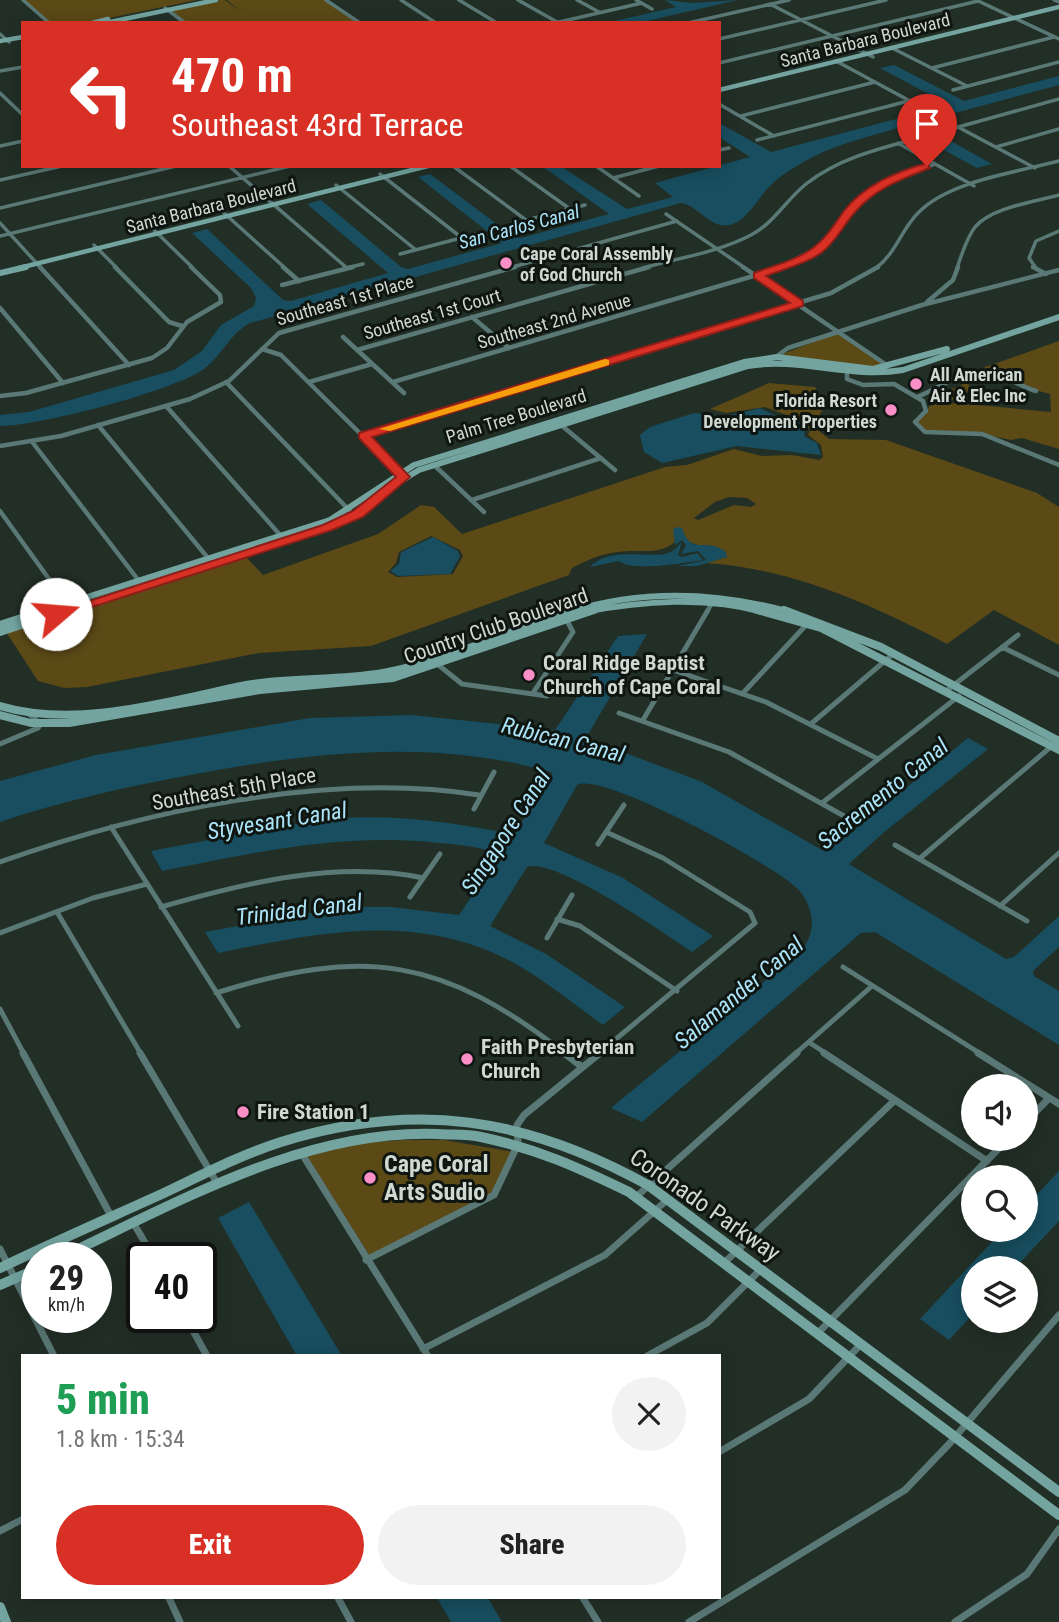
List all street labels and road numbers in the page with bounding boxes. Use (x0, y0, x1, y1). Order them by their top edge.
street label: Santa Barbara Boulevard (778, 9, 952, 71)
street label: Santa Barbara Boulevard (124, 175, 298, 237)
street label: Southeast 1st Place (274, 270, 416, 330)
street label: Southeast 1st Court (361, 284, 503, 344)
street label: Southeast 2nd Avenue (475, 289, 633, 353)
street label: Palm Tree Boulevard (443, 385, 589, 447)
street label: Country Club Boulevard (401, 583, 591, 669)
street label: Southeast 5th Place (150, 763, 318, 815)
street label: Coronado Parkway (624, 1143, 786, 1267)

